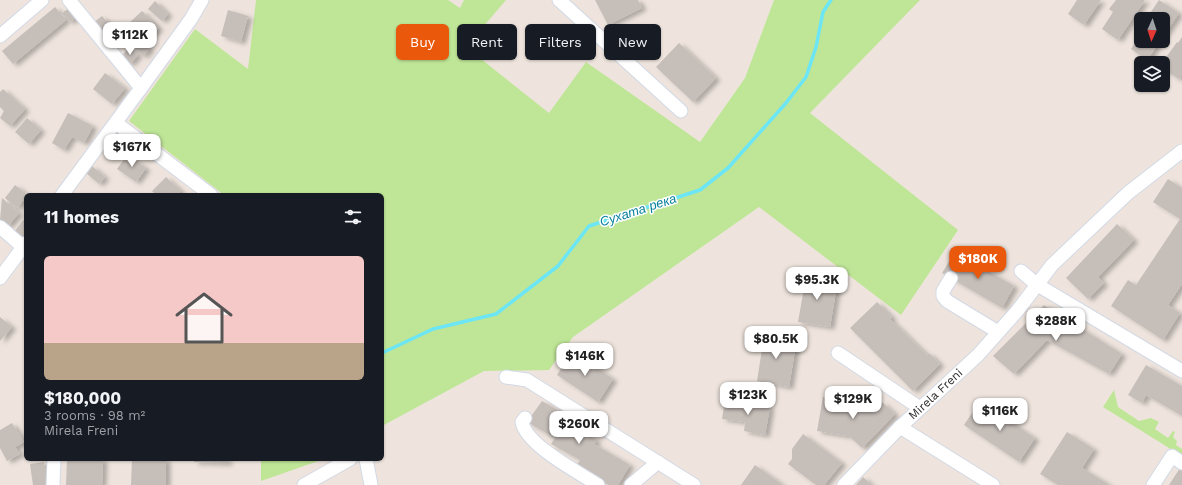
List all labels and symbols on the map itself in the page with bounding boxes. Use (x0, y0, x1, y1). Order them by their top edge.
north arrow (1134, 12, 1170, 48)
pin: $112K (102, 22, 158, 56)
pin: $167K (104, 134, 160, 168)
water label: Сухата река (598, 191, 678, 229)
pin: $180K (950, 246, 1006, 280)
pin: $95.3K (784, 267, 850, 301)
pin: $288K (1028, 308, 1084, 342)
pin: $80.5K (743, 326, 809, 360)
pin: $146K (557, 343, 613, 377)
street label: Mirela Freni (906, 366, 965, 423)
pin: $123K (720, 382, 776, 416)
pin: $129K (825, 386, 881, 420)
pin: $116K (972, 398, 1028, 432)
pin: $260K (551, 411, 607, 445)

